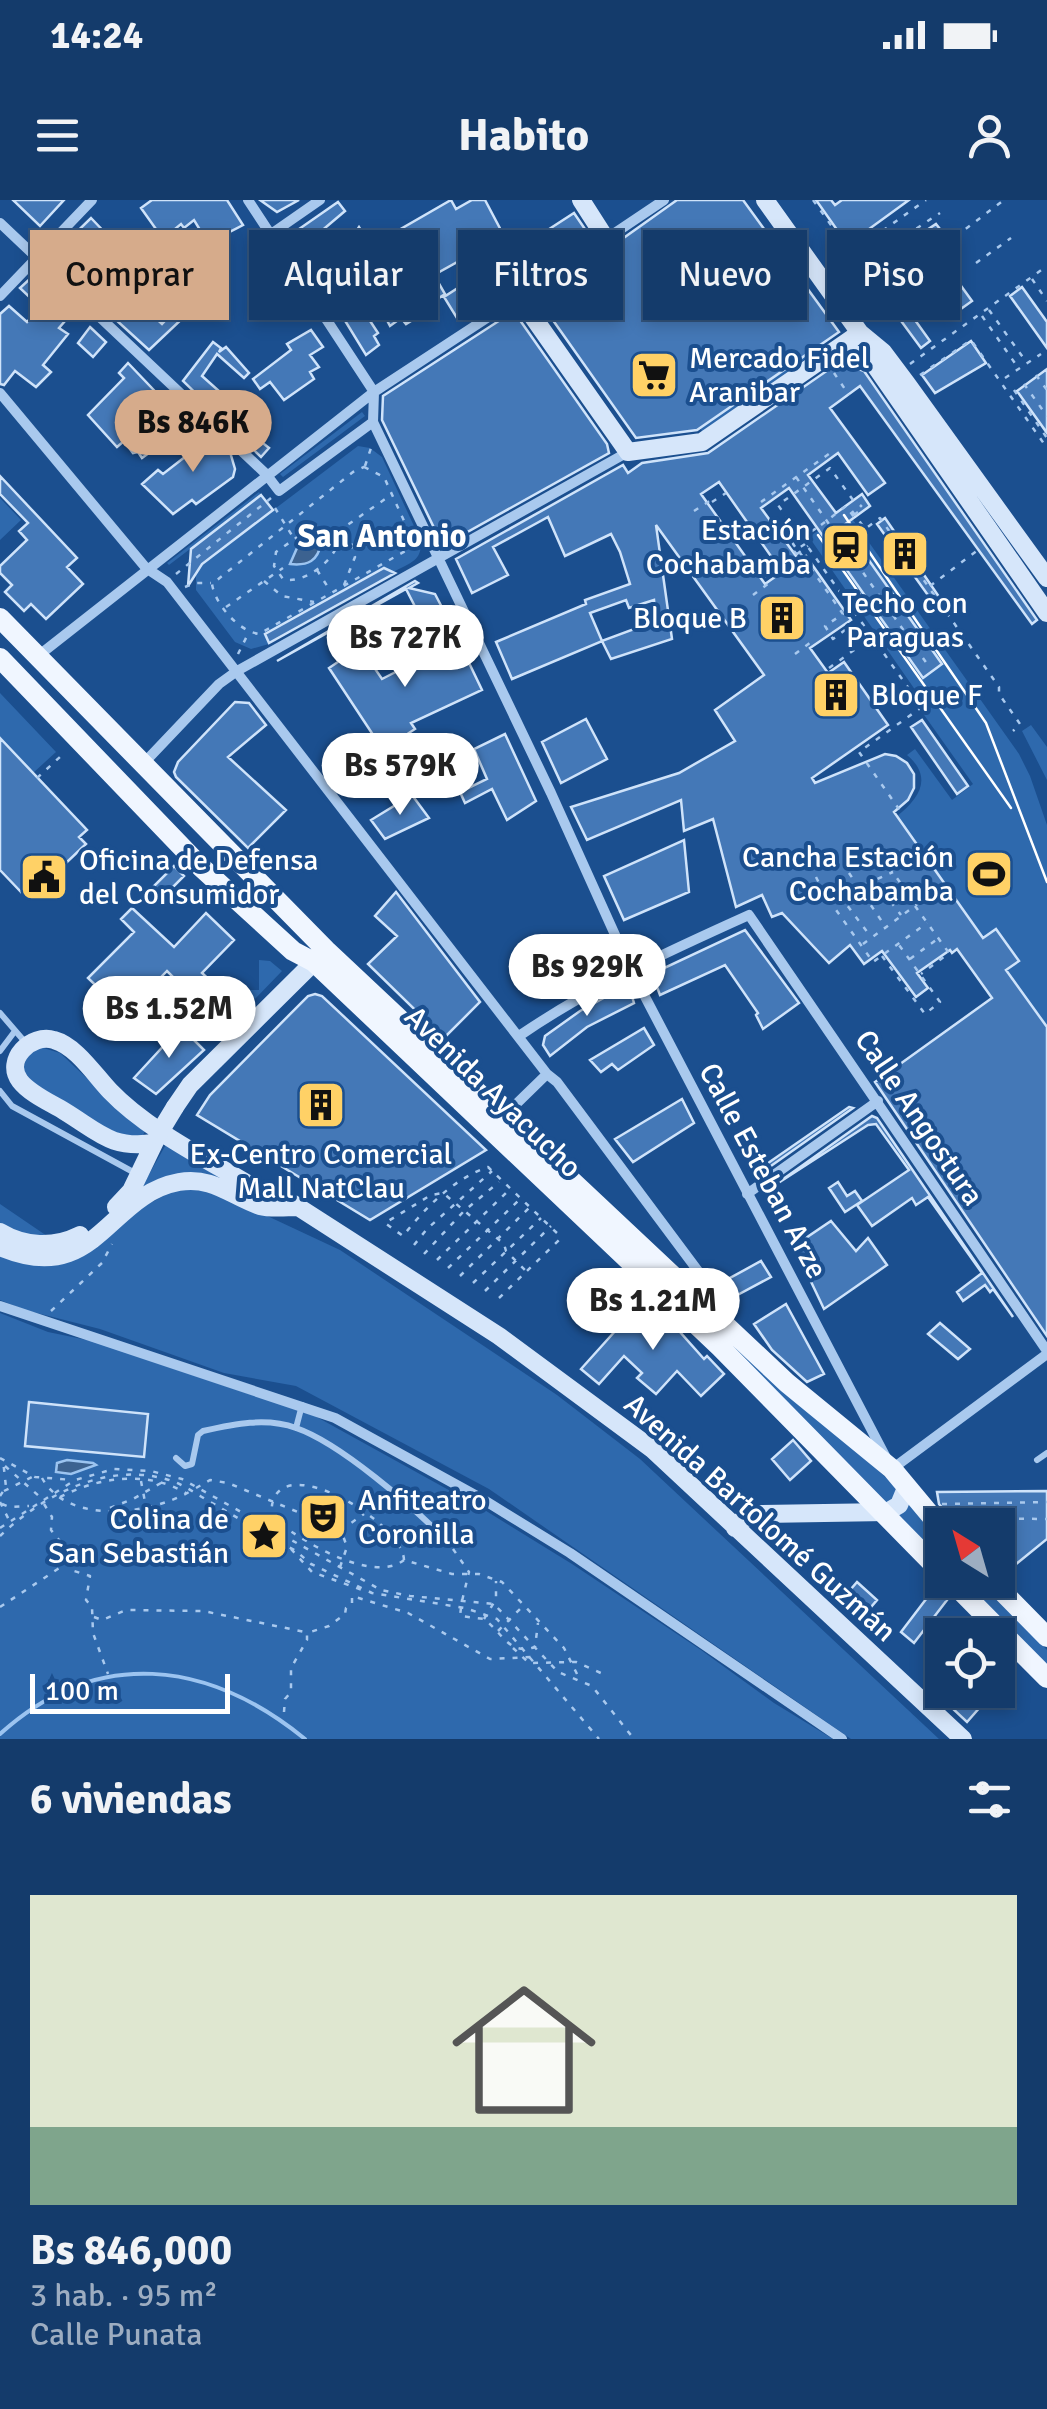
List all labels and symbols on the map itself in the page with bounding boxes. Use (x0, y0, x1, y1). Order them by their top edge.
place label: Mercado Fidel Aranibar (689, 340, 870, 411)
supermarket icon: Mercado Fidel Aranibar (628, 349, 680, 401)
pin: Bs 846K (101, 390, 285, 475)
place label: Estación Cochabamba (646, 512, 811, 583)
district label: San Antonio (298, 517, 466, 556)
station icon: Estación Cochabamba (820, 521, 872, 573)
building icon: Techo con Paraguas (879, 528, 931, 580)
place label: Techo con Paraguas (842, 585, 968, 656)
building icon: Bloque B (756, 592, 808, 644)
place label: Bloque B (633, 600, 747, 637)
pin: Bs 727K (313, 605, 497, 690)
building icon: Bloque F (810, 669, 862, 721)
place label: Bloque F (871, 677, 983, 714)
pin: Bs 579K (308, 733, 492, 818)
place label: Cancha Estación Cochabamba (742, 839, 954, 910)
place label: Oficina de Defensa del Consumidor (79, 842, 318, 913)
sports icon: Cancha Estación Cochabamba (963, 848, 1015, 900)
public building icon: Oficina de Defensa del Consumidor (18, 851, 70, 903)
pin: Bs 929K (495, 934, 679, 1019)
pin: Bs 1.52M (66, 976, 272, 1061)
street label: Avenida Ayacucho (397, 998, 589, 1186)
street label: Calle Angostura (847, 1023, 991, 1213)
street label: Calle Esteban Arze (691, 1057, 835, 1285)
building icon: Ex-Centro Comercial Mall NatClau (295, 1079, 347, 1131)
place label: Ex-Centro Comercial Mall NatClau (190, 1136, 452, 1207)
pin: Bs 1.21M (550, 1268, 756, 1353)
street label: Avenida Bartolomé Guzmán (616, 1386, 904, 1650)
place label: Anfiteatro Coronilla (358, 1482, 487, 1553)
theatre icon: Anfiteatro Coronilla (297, 1491, 349, 1543)
place label: Colina de San Sebastián (48, 1501, 229, 1572)
north arrow (925, 1508, 1015, 1598)
place icon: Colina de San Sebastián (238, 1510, 290, 1562)
scale bar (30, 1669, 230, 1714)

